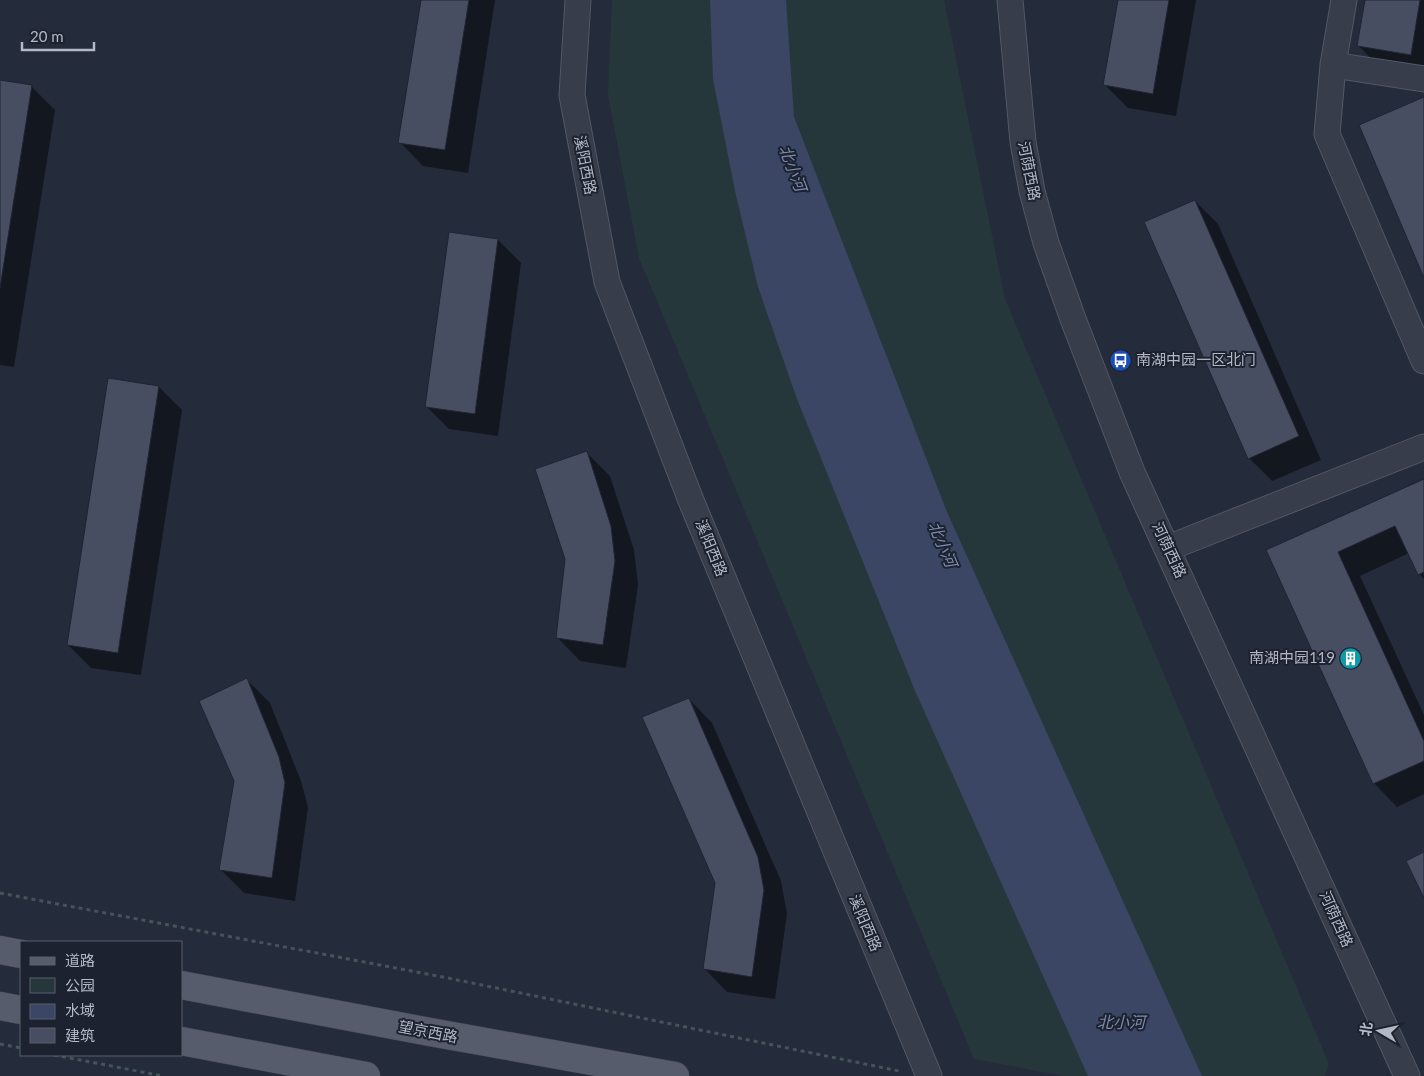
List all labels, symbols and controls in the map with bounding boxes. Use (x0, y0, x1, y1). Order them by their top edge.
scale bar (22, 20, 95, 52)
text: 20 m (30, 27, 64, 45)
street label: 溪阳西路 (571, 134, 601, 196)
street label: 河荫西路 (1015, 140, 1045, 202)
water label: 北小河 (776, 142, 812, 196)
bus stop icon: 南湖中园一区北门 (1108, 348, 1132, 372)
place label: 南湖中园一区北门 (1136, 350, 1256, 368)
street label: 溪阳西路 (692, 516, 732, 579)
water label: 北小河 (925, 518, 963, 572)
street label: 河荫西路 (1149, 519, 1191, 581)
building icon: 南湖中园119 (1339, 646, 1363, 670)
place label: 南湖中园119 (1249, 648, 1335, 666)
street label: 河荫西路 (1316, 888, 1357, 950)
street label: 溪阳西路 (846, 891, 886, 954)
legend (20, 941, 182, 1056)
text: 道路 (65, 951, 95, 969)
text: 公园 (65, 976, 95, 994)
text: 水域 (65, 1001, 95, 1019)
north arrow (1354, 1006, 1404, 1056)
water label: 北小河 (1097, 1012, 1148, 1031)
street label: 望京西路 (397, 1016, 459, 1046)
text: 北 (1356, 1021, 1375, 1037)
text: 建筑 (65, 1026, 95, 1044)

